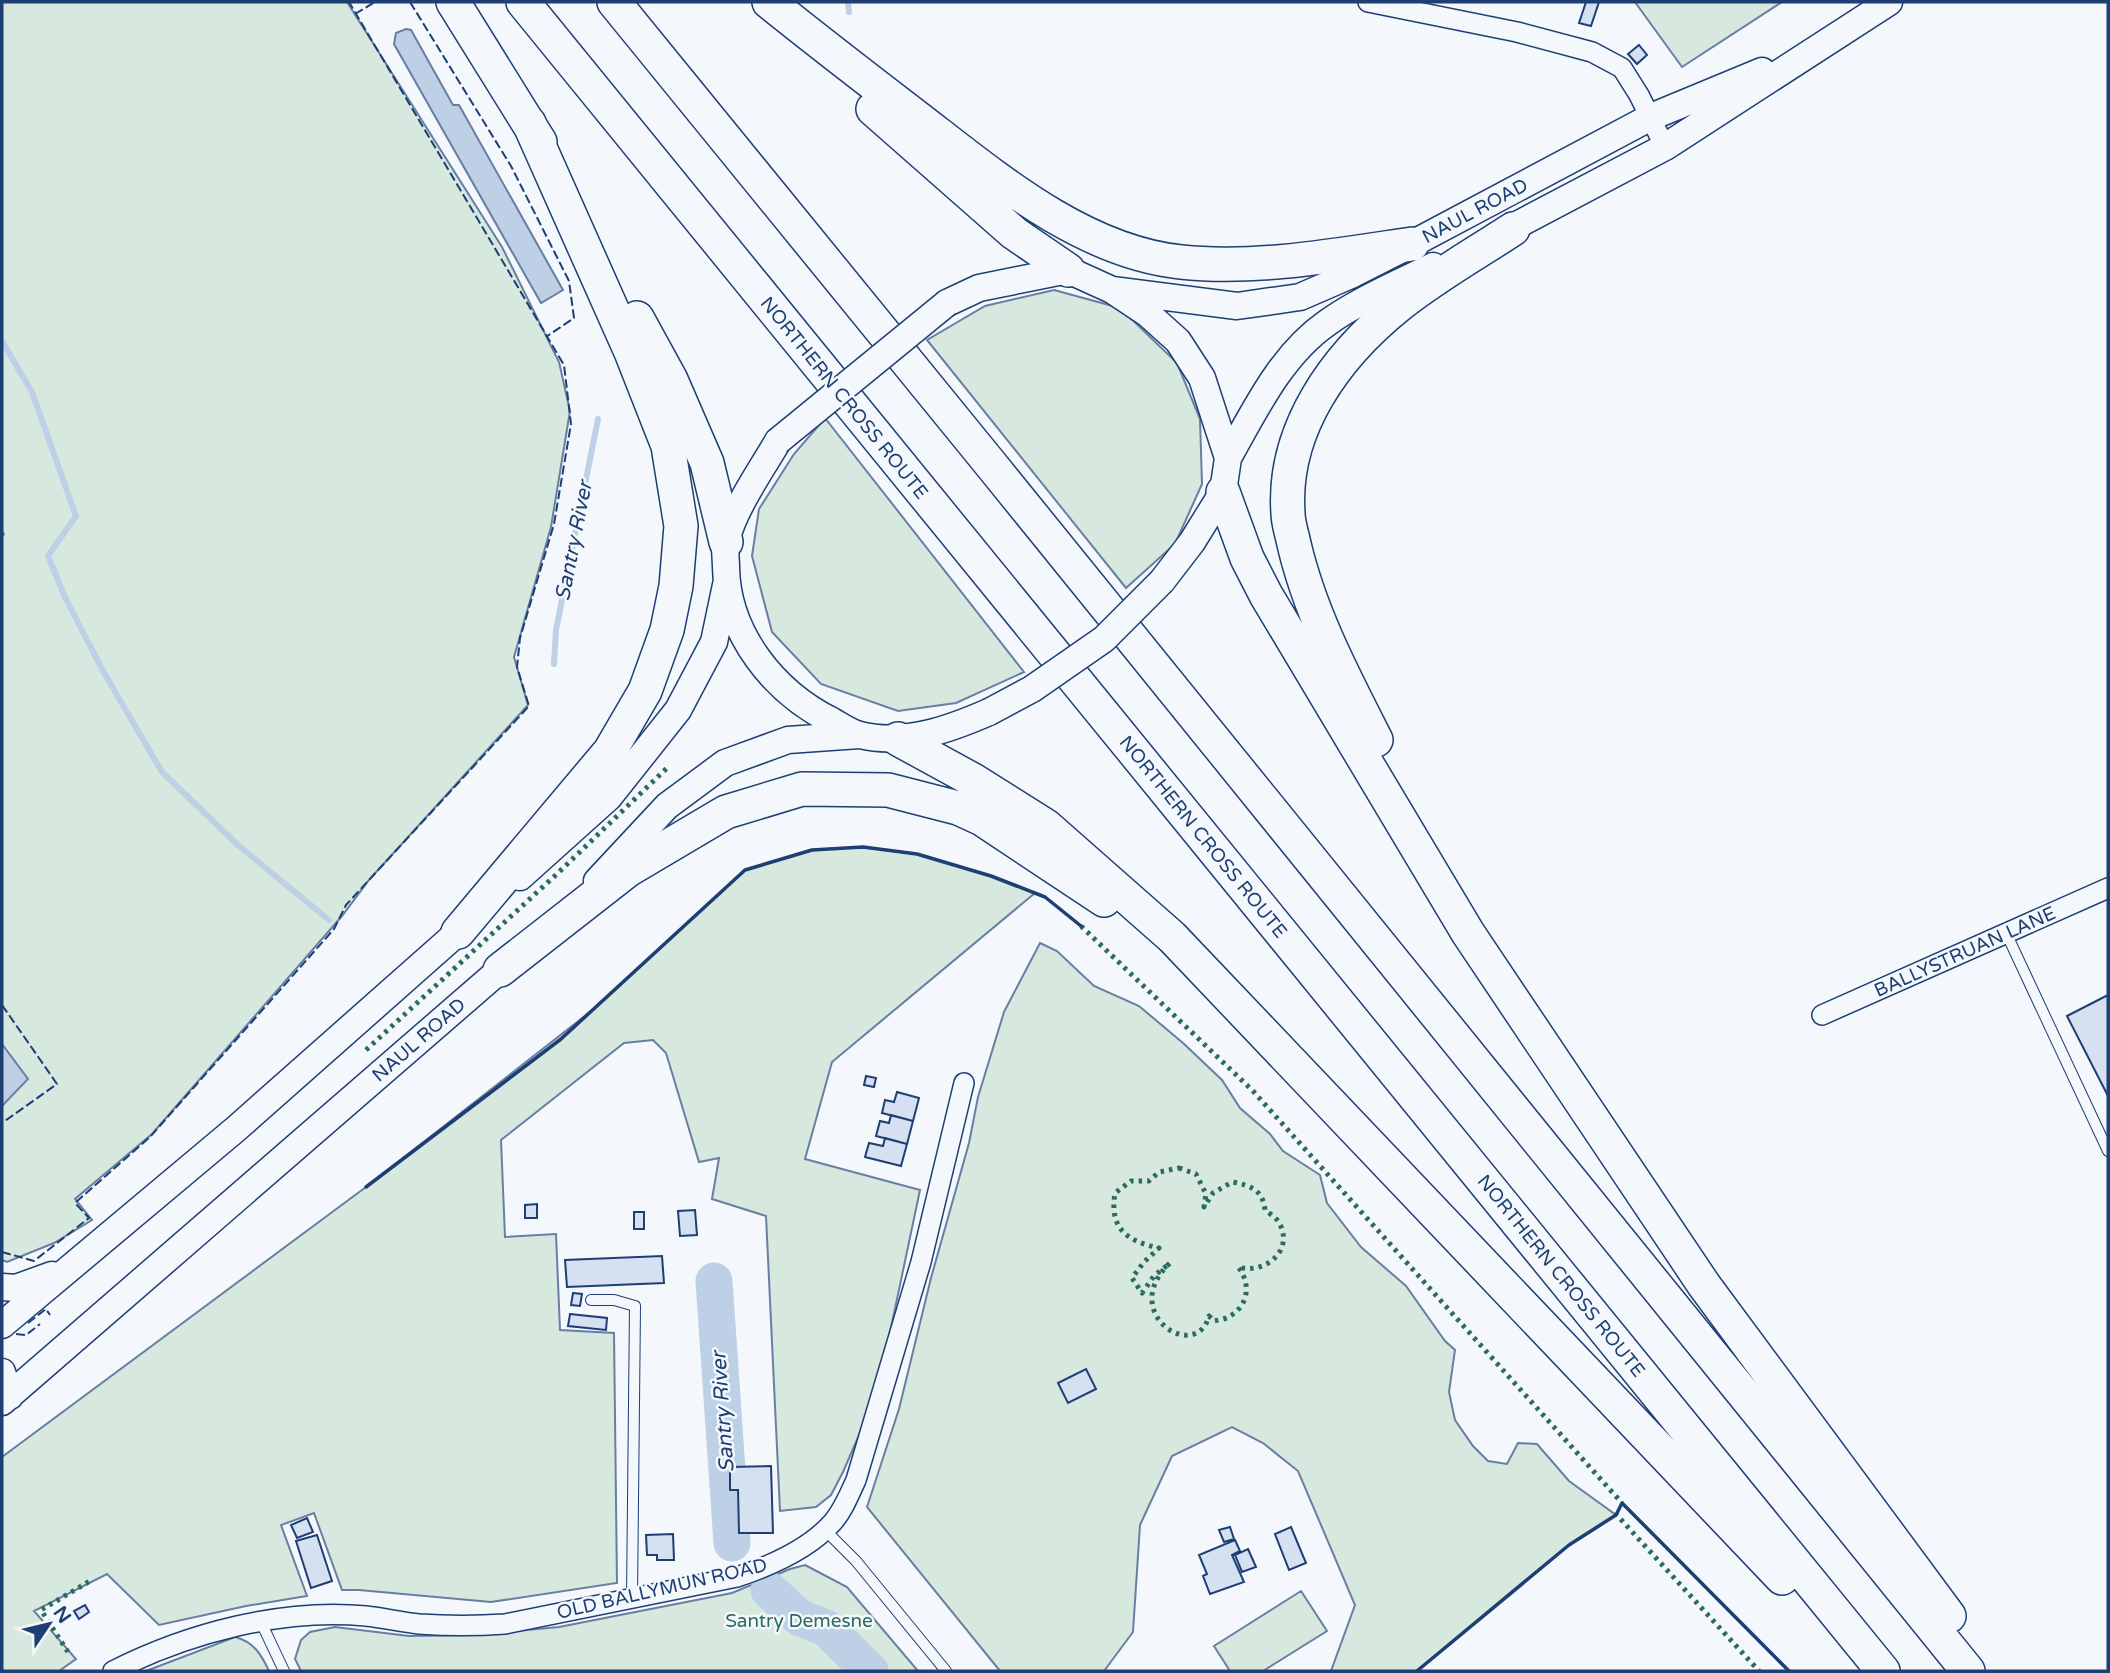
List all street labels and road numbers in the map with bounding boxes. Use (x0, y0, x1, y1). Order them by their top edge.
street label: NAUL ROAD (1418, 174, 1532, 248)
street label: NORTHERN CROSS ROUTE (756, 293, 932, 503)
street label: NORTHERN CROSS ROUTE (1115, 732, 1291, 942)
street label: BALLYSTRUAN LANE (1871, 902, 2059, 1002)
street label: NAUL ROAD (368, 993, 470, 1087)
street label: NORTHERN CROSS ROUTE (1473, 1171, 1649, 1381)
street label: OLD BALLYMUN ROAD (555, 1554, 769, 1624)

